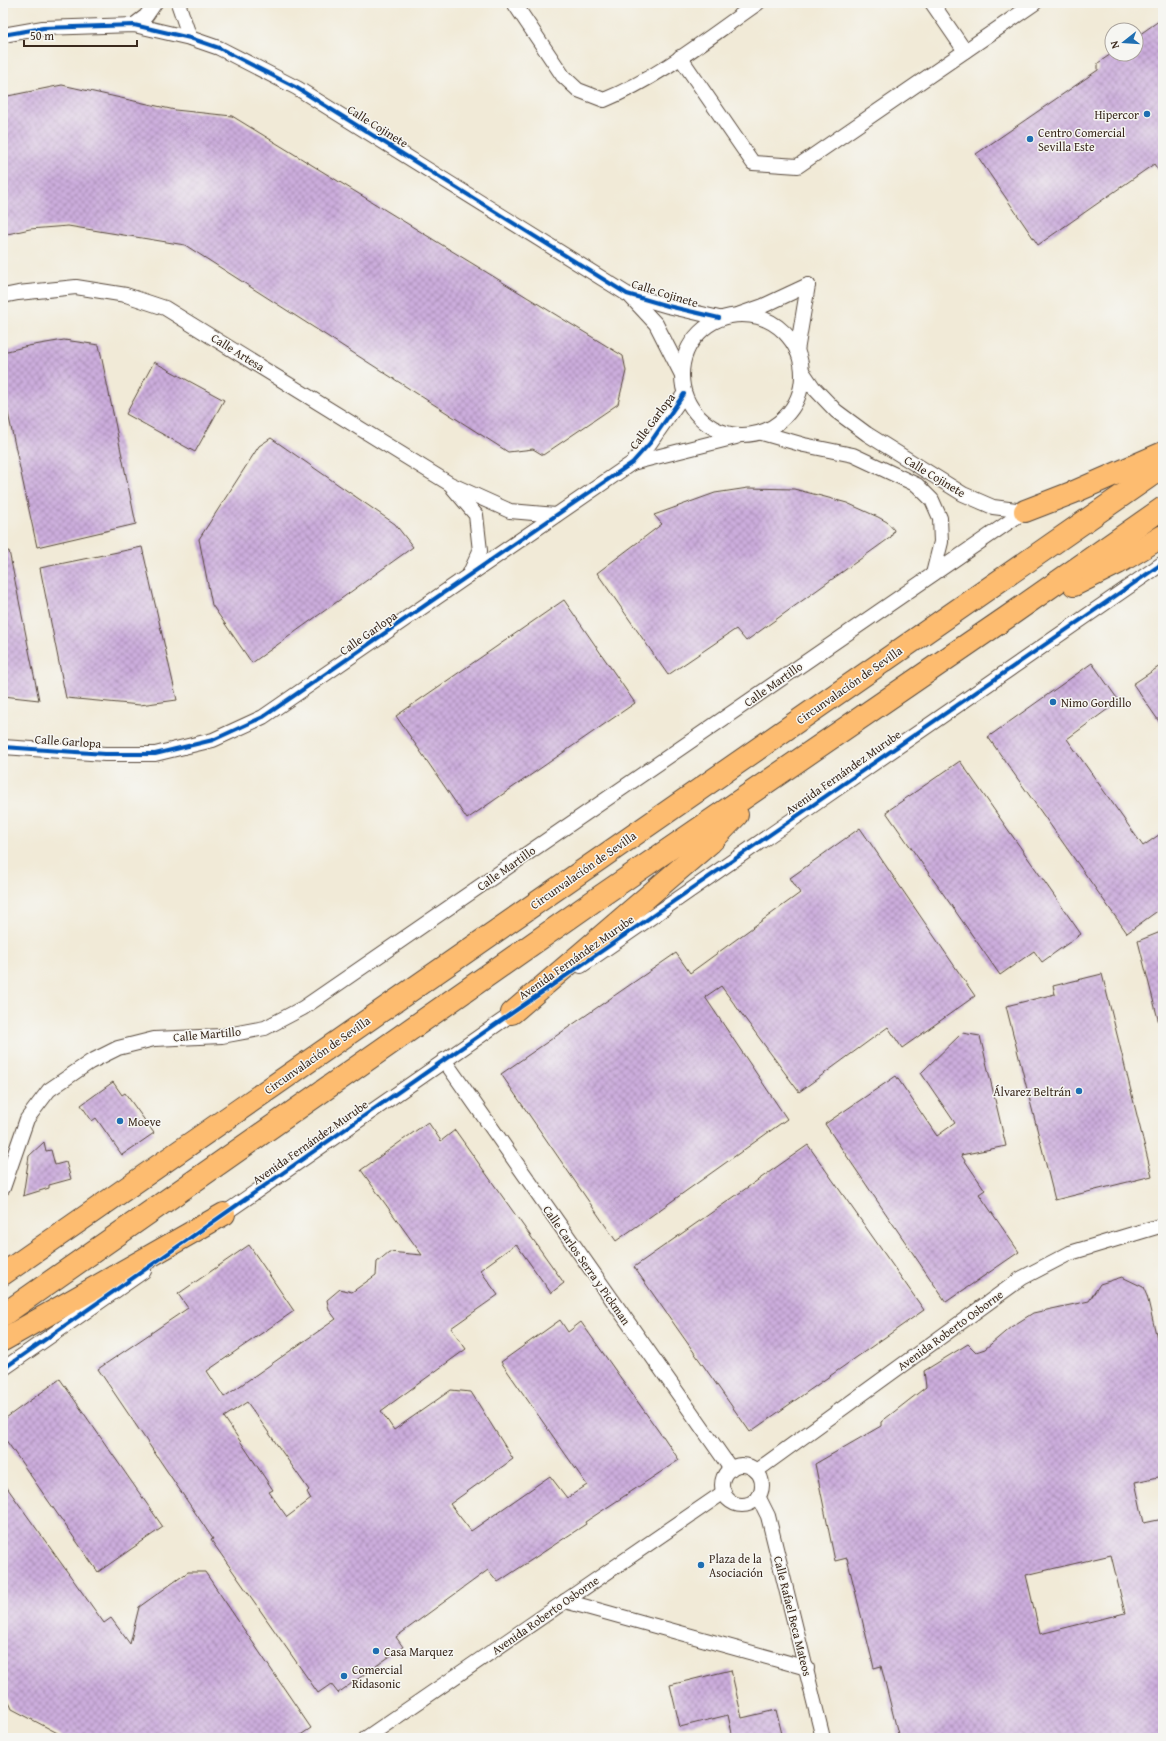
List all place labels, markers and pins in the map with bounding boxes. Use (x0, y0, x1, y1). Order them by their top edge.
place label: Hipercor (1094, 106, 1139, 123)
marker: Hipercor (1142, 109, 1152, 119)
place label: Centro Comercial Sevilla Este (1038, 124, 1126, 155)
marker: Centro Comercial Sevilla Este (1025, 134, 1035, 144)
place label: Nimo Gordillo (1061, 694, 1131, 711)
marker: Nimo Gordillo (1048, 697, 1058, 707)
place label: Álvarez Beltrán (993, 1083, 1071, 1100)
marker: Álvarez Beltrán (1074, 1086, 1084, 1096)
place label: Moeve (128, 1113, 161, 1130)
marker: Moeve (115, 1116, 125, 1126)
place label: Plaza de la Asociación (709, 1550, 763, 1581)
marker: Plaza de la Asociación (696, 1560, 706, 1570)
place label: Casa Marquez (384, 1643, 453, 1660)
marker: Casa Marquez (371, 1646, 381, 1656)
place label: Comercial Ridasonic (352, 1661, 403, 1692)
marker: Comercial Ridasonic (339, 1671, 349, 1681)

